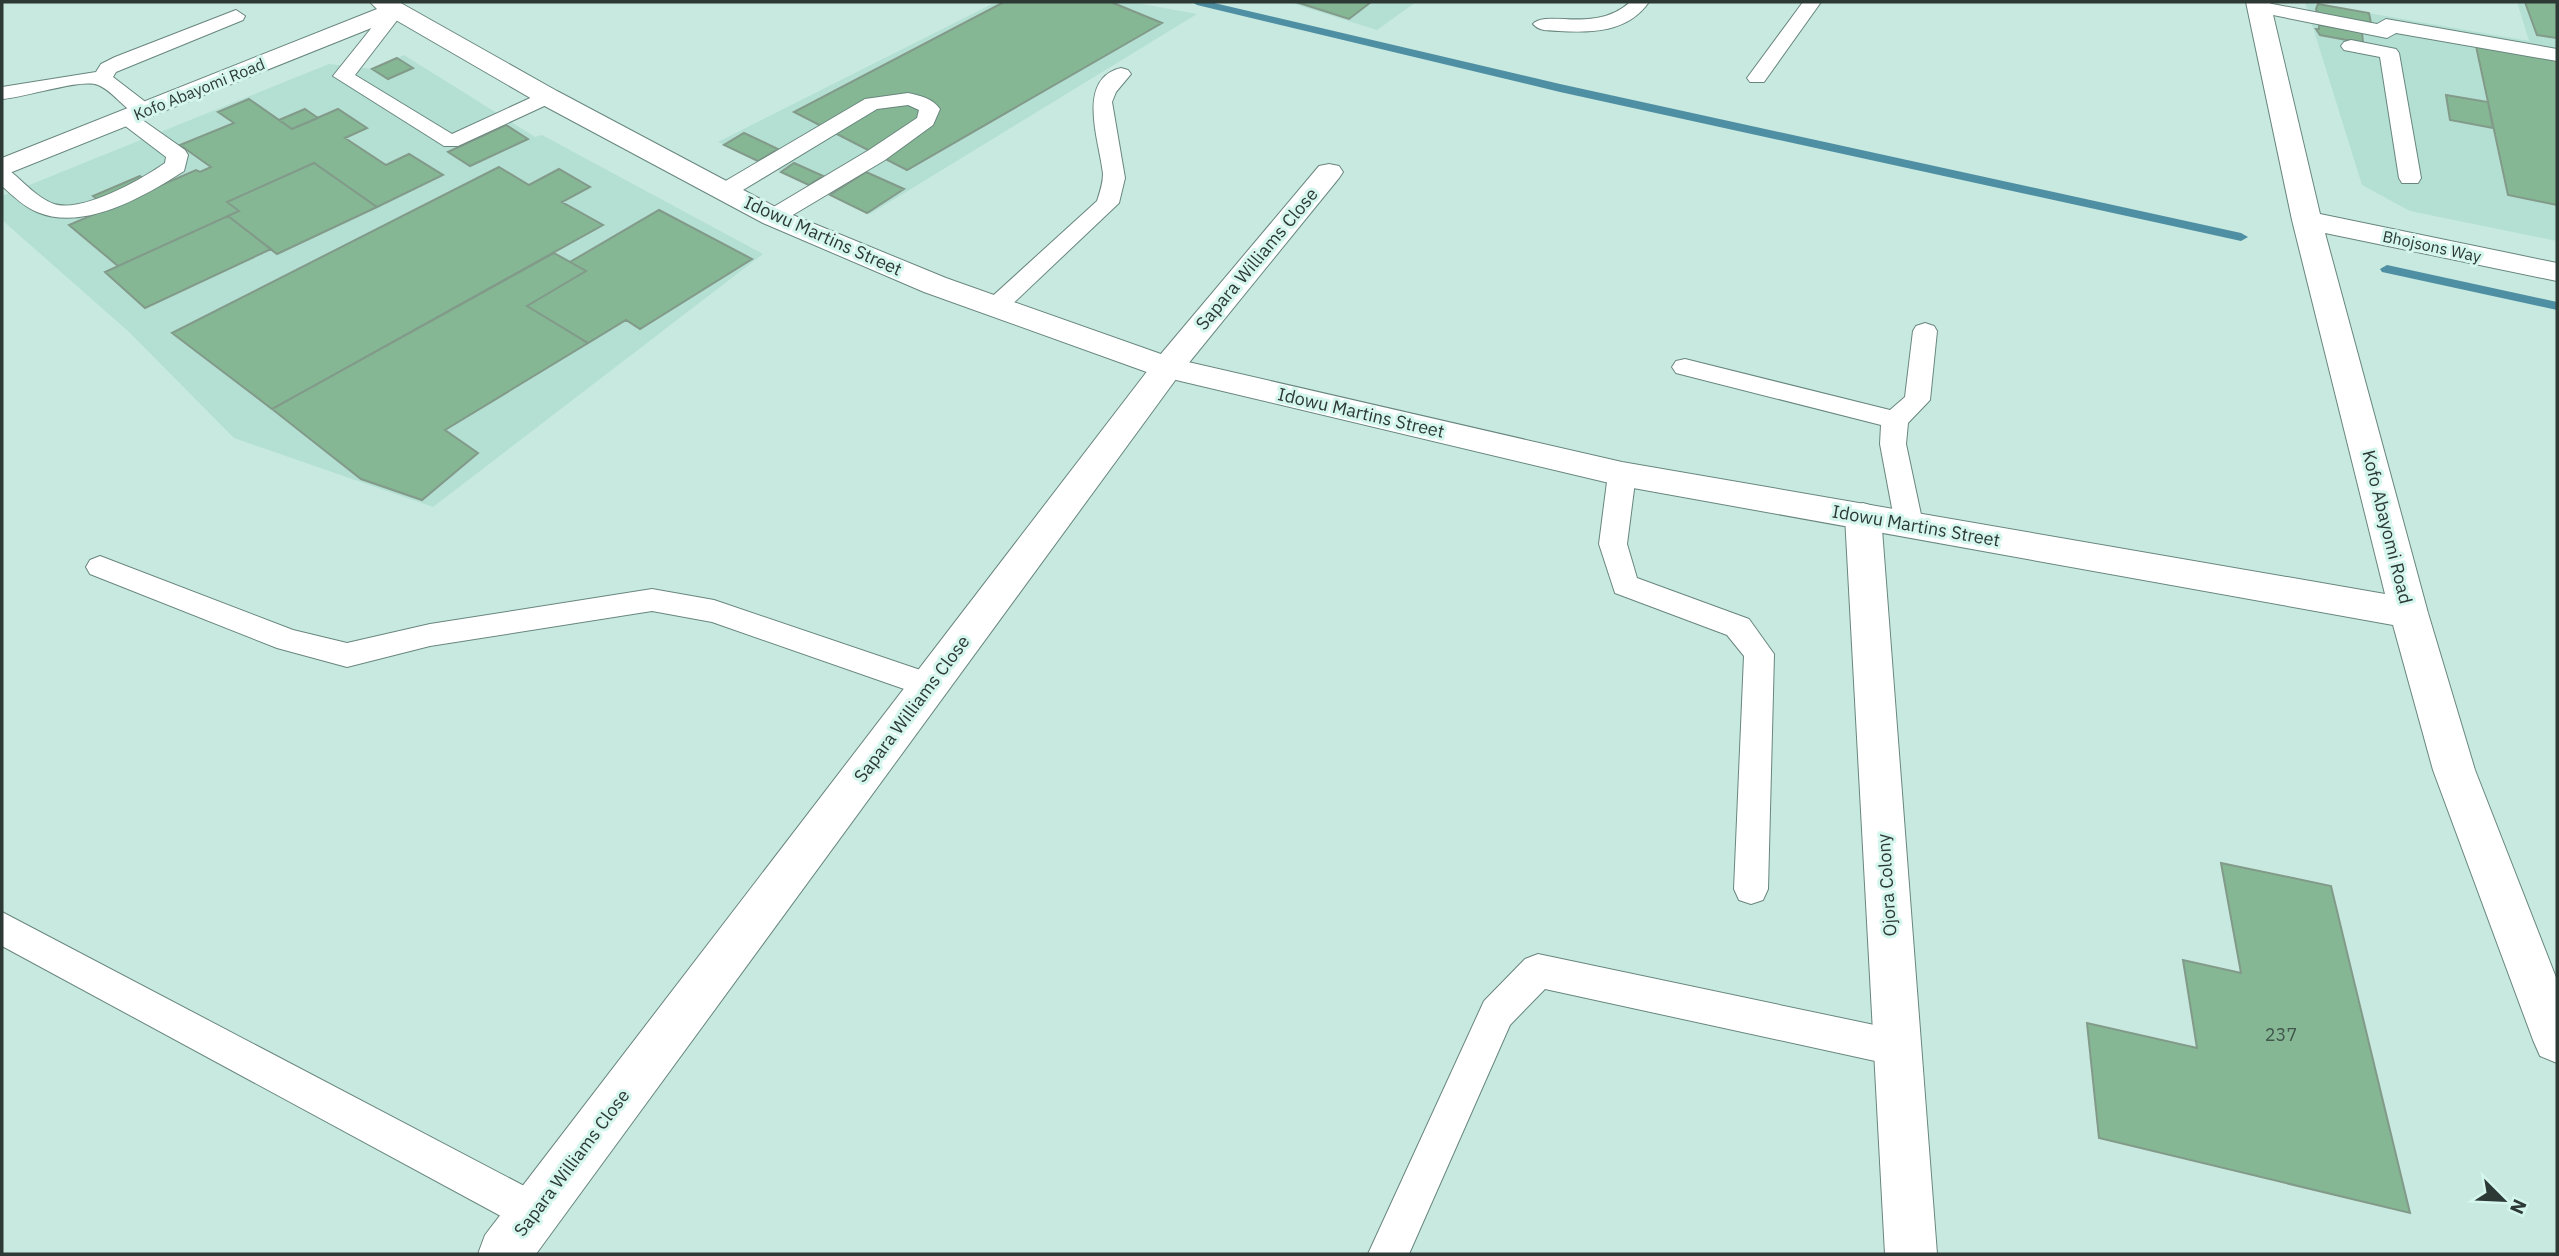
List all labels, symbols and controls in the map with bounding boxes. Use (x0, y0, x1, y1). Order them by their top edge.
street label: Kofo Abayomi Road (130, 54, 268, 124)
street label: Sapara Williams Close (1190, 183, 1323, 334)
street label: Idowu Martins Street (741, 190, 906, 281)
street label: Bhojsons Way (2381, 226, 2483, 266)
street label: Idowu Martins Street (1276, 382, 1447, 443)
street label: Kofo Abayomi Road (2357, 448, 2418, 606)
street label: Idowu Martins Street (1830, 499, 2002, 552)
street label: Sapara Williams Close (849, 630, 975, 787)
street label: Ojora Colony (1871, 833, 1902, 937)
house number: 237 (2265, 1023, 2297, 1046)
street label: Sapara Williams Close (509, 1084, 635, 1241)
north arrow (2468, 1165, 2538, 1235)
text: N (2505, 1196, 2532, 1218)

